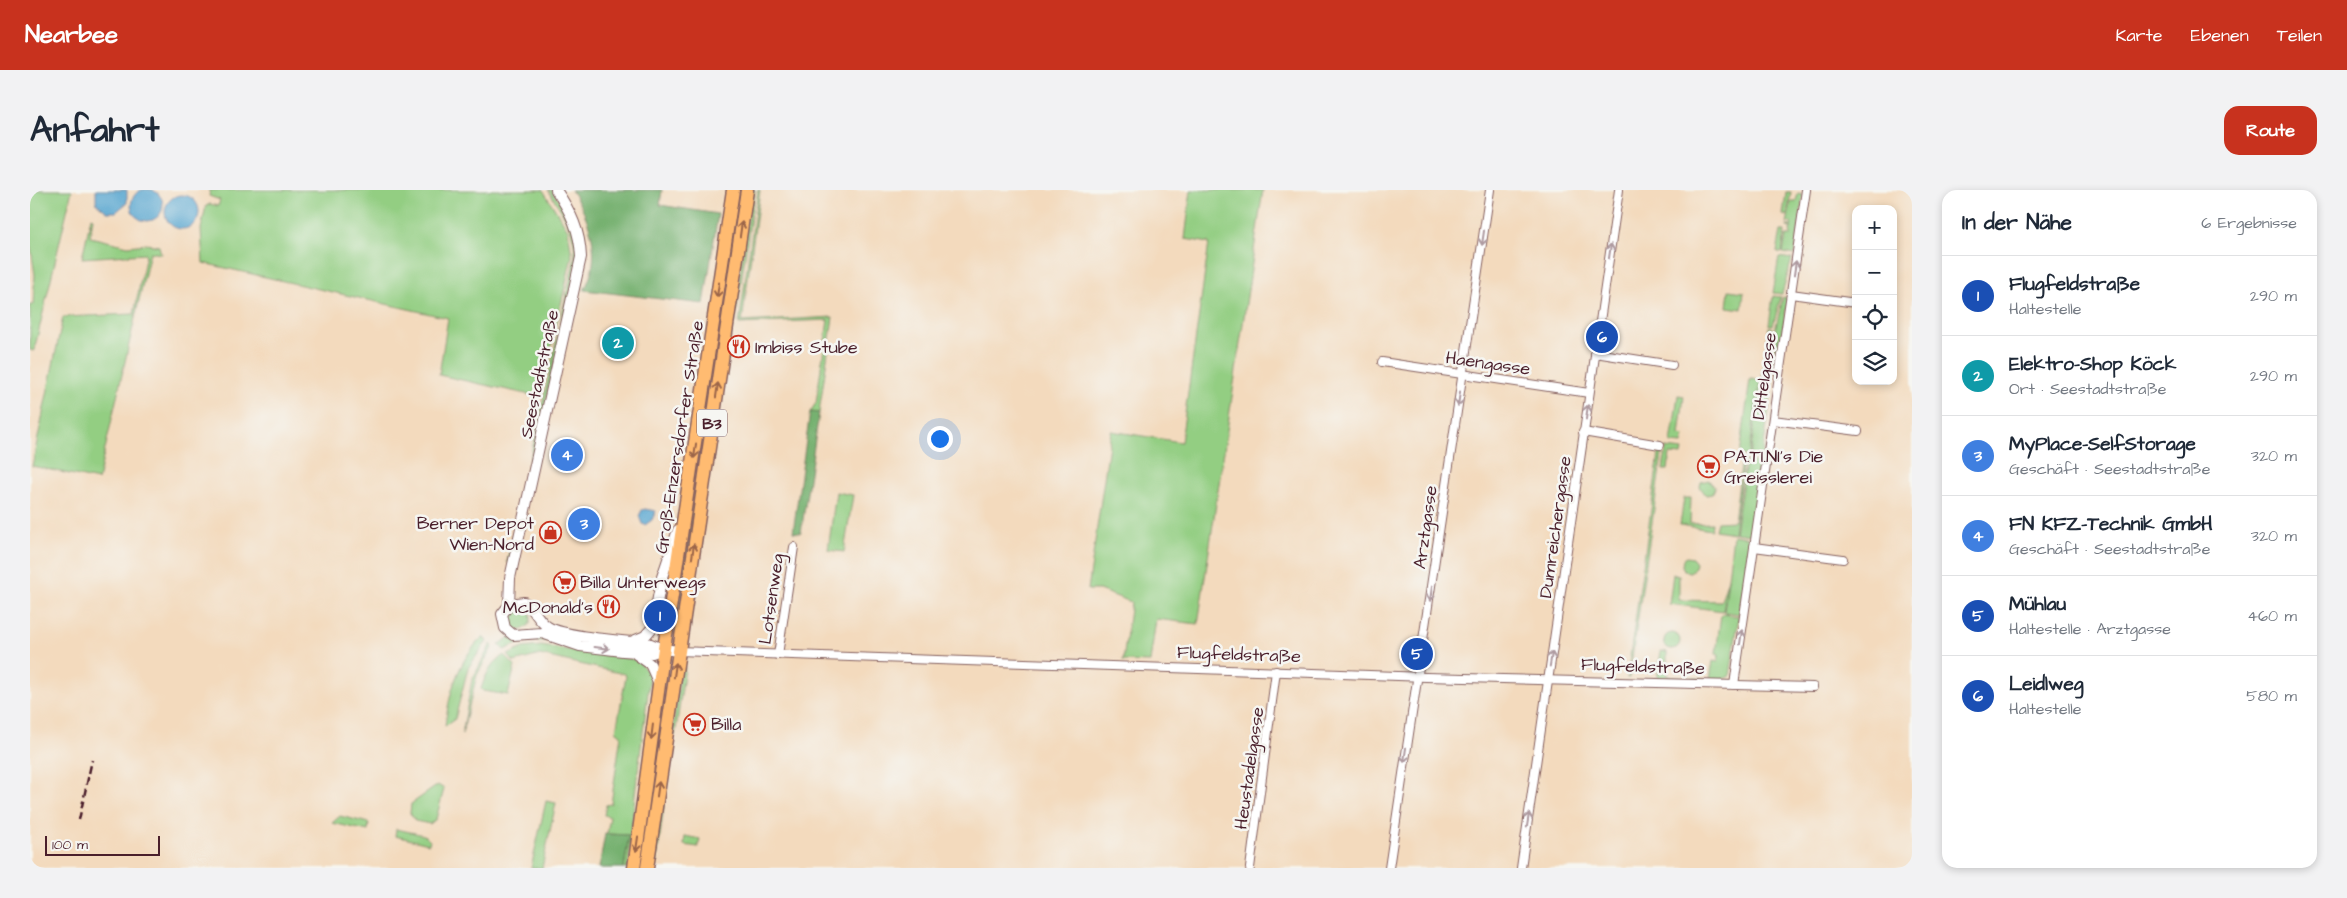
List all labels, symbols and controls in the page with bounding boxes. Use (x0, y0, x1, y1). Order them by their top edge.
text: Nearbee (25, 18, 118, 52)
text: Karte (2115, 23, 2163, 48)
text: Ebenen (2191, 23, 2249, 48)
text: Teilen (2277, 23, 2322, 48)
text: Anfahrt (30, 106, 159, 155)
button: Route (2224, 106, 2317, 155)
map controls (1852, 205, 1897, 385)
button: + (1852, 205, 1897, 250)
text: In der Nähe (1962, 208, 2072, 237)
text: 6 Ergebnisse (2201, 212, 2297, 234)
one-way arrow (736, 222, 746, 238)
one-way arrow (1477, 230, 1487, 246)
one-way arrow (1605, 243, 1615, 259)
button: − (1852, 250, 1897, 295)
one-way arrow (1790, 260, 1800, 276)
text: Flugfeldstraße (2009, 271, 2140, 298)
one-way arrow (713, 282, 723, 298)
text: 1 (1977, 285, 1979, 307)
text: 290 m (2250, 285, 2297, 307)
button: locate (1852, 295, 1897, 340)
text: Haltestelle (2009, 298, 2081, 320)
street label: Seestadtstraße (514, 307, 565, 441)
pin: 6 (1586, 318, 1618, 356)
street label: Groß-Enzersdorfer Straße (649, 319, 710, 555)
pin: 2 (602, 324, 634, 362)
street label: Dittelgasse (1746, 331, 1784, 421)
restaurant icon: Imbiss Stube (727, 335, 751, 359)
place label: Imbiss Stube (755, 335, 858, 360)
button: layers (1852, 340, 1897, 385)
street label: Haengasse (1444, 345, 1532, 383)
text: Elektro-Shop Köck (2009, 351, 2176, 378)
text: 2 (1973, 365, 1983, 387)
text: 290 m (2250, 365, 2297, 387)
text: Ort · Seestadtstraße (2009, 378, 2166, 400)
one-way arrow (713, 382, 723, 398)
one-way arrow (1454, 391, 1464, 407)
one-way arrow (1582, 404, 1592, 420)
road number: B3 (697, 410, 727, 437)
your location (927, 426, 953, 452)
text: MyPlace-SelfStorage (2009, 431, 2196, 458)
pin: 4 (551, 436, 583, 474)
one-way arrow (689, 443, 699, 459)
place label: PA.TI.NI's Die Greisslerei (1724, 444, 1824, 490)
text: 3 (1974, 445, 1982, 467)
text: 320 m (2251, 445, 2297, 467)
street label: Dumreichergasse (1533, 454, 1579, 600)
supermarket icon: PA.TI.NI's Die Greisslerei (1696, 454, 1720, 478)
text: Geschäft · Seestadtstraße (2009, 458, 2210, 480)
street label: Arztgasse (1407, 484, 1445, 570)
pin: 3 (568, 505, 600, 543)
place label: Berner Depot Wien-Nord (417, 511, 535, 557)
text: FN KFZ-Technik GmbH (2009, 511, 2212, 538)
shop icon: Berner Depot Wien-Nord (538, 521, 562, 545)
text: 4 (1973, 525, 1983, 547)
text: 320 m (2251, 525, 2297, 547)
text: Geschäft · Seestadtstraße (2009, 538, 2210, 560)
one-way arrow (689, 543, 699, 559)
street label: Lotsenweg (753, 552, 791, 646)
supermarket icon: Billa Unterwegs (552, 570, 576, 594)
place label: Billa Unterwegs (580, 570, 706, 596)
one-way arrow (1425, 586, 1435, 602)
text: Mühlau (2009, 591, 2066, 618)
place label: McDonald's (503, 595, 593, 620)
restaurant icon: McDonald's (597, 595, 621, 619)
pin: 1 (644, 597, 676, 635)
text: 5 (1972, 605, 1984, 627)
text: 460 m (2247, 605, 2297, 627)
text: Haltestelle · Arztgasse (2009, 618, 2171, 640)
one-way arrow (1736, 629, 1746, 645)
pin: 5 (1401, 635, 1433, 673)
street label: Flugfeldstraße (1176, 640, 1302, 670)
one-way arrow (593, 643, 609, 653)
one-way arrow (1546, 651, 1556, 667)
street label: Flugfeldstraße (1580, 652, 1706, 682)
one-way arrow (670, 663, 680, 679)
text: Leidlweg (2009, 671, 2083, 698)
text: 6 (1973, 685, 1983, 707)
text: 580 m (2246, 685, 2297, 707)
text: Haltestelle (2009, 698, 2081, 720)
street label: Heustadelgasse (1229, 705, 1271, 831)
supermarket icon: Billa (683, 712, 707, 736)
place label: Billa (711, 712, 741, 737)
one-way arrow (647, 724, 657, 740)
one-way arrow (1400, 747, 1410, 763)
one-way arrow (653, 782, 663, 798)
one-way arrow (1523, 812, 1533, 828)
scale bar (45, 833, 160, 856)
text: 100 m (52, 835, 88, 855)
one-way arrow (632, 835, 642, 851)

